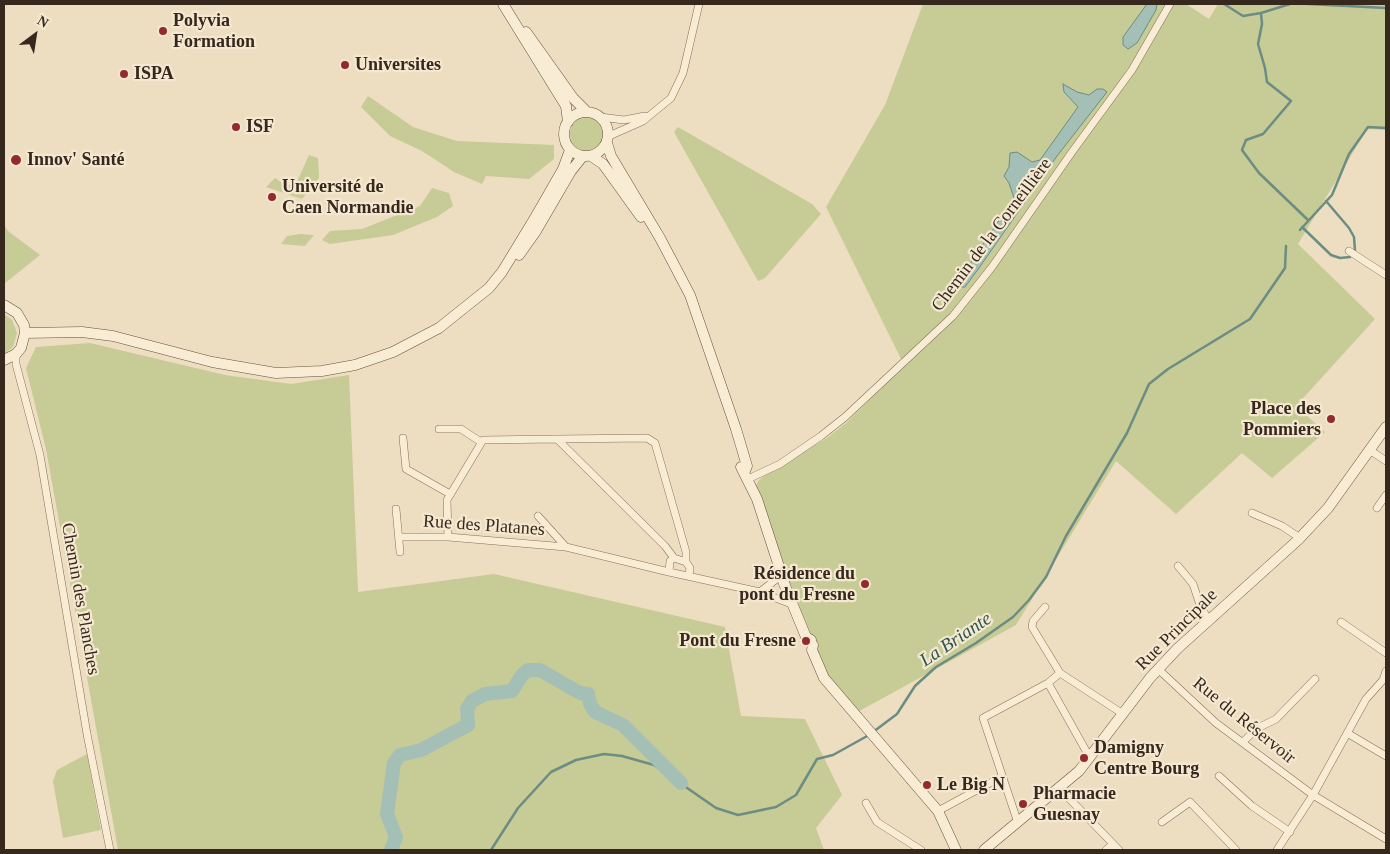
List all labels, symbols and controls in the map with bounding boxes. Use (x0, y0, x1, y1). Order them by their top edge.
north arrow (10, 10, 60, 60)
place label: Polyvia Formation (173, 10, 255, 52)
text: N (35, 13, 51, 31)
marker: Polyvia Formation (157, 25, 169, 37)
place label: Universites (355, 54, 441, 76)
marker: Universites (339, 59, 351, 71)
place label: ISPA (134, 63, 174, 85)
marker: ISPA (118, 68, 130, 80)
place label: ISF (246, 116, 274, 138)
marker: ISF (230, 121, 242, 133)
place label: Innov' Santé (27, 149, 125, 171)
marker: Innov' Santé (9, 153, 23, 167)
street label: Chemin de la Corneillière (927, 154, 1057, 316)
place label: Université de Caen Normandie (282, 176, 413, 218)
marker: Université de Caen Normandie (266, 191, 278, 203)
place label: Place des Pommiers (1243, 398, 1321, 440)
marker: Place des Pommiers (1325, 413, 1337, 425)
street label: Rue des Platanes (422, 511, 546, 541)
street label: Chemin des Planches (56, 521, 104, 677)
place label: Résidence du pont du Fresne (739, 563, 855, 606)
marker: Résidence du pont du Fresne (859, 578, 871, 590)
street label: Rue Principale (1132, 585, 1222, 675)
water label: La Briante (916, 608, 996, 672)
place label: Pont du Fresne (679, 630, 796, 652)
marker: Pont du Fresne (800, 635, 812, 647)
street label: Rue du Réservoir (1188, 673, 1300, 769)
place label: Damigny Centre Bourg (1094, 737, 1199, 780)
marker: Damigny Centre Bourg (1078, 752, 1090, 764)
place label: Le Big N (937, 774, 1005, 796)
marker: Le Big N (921, 779, 933, 791)
place label: Pharmacie Guesnay (1033, 783, 1116, 826)
marker: Pharmacie Guesnay (1017, 798, 1029, 810)

